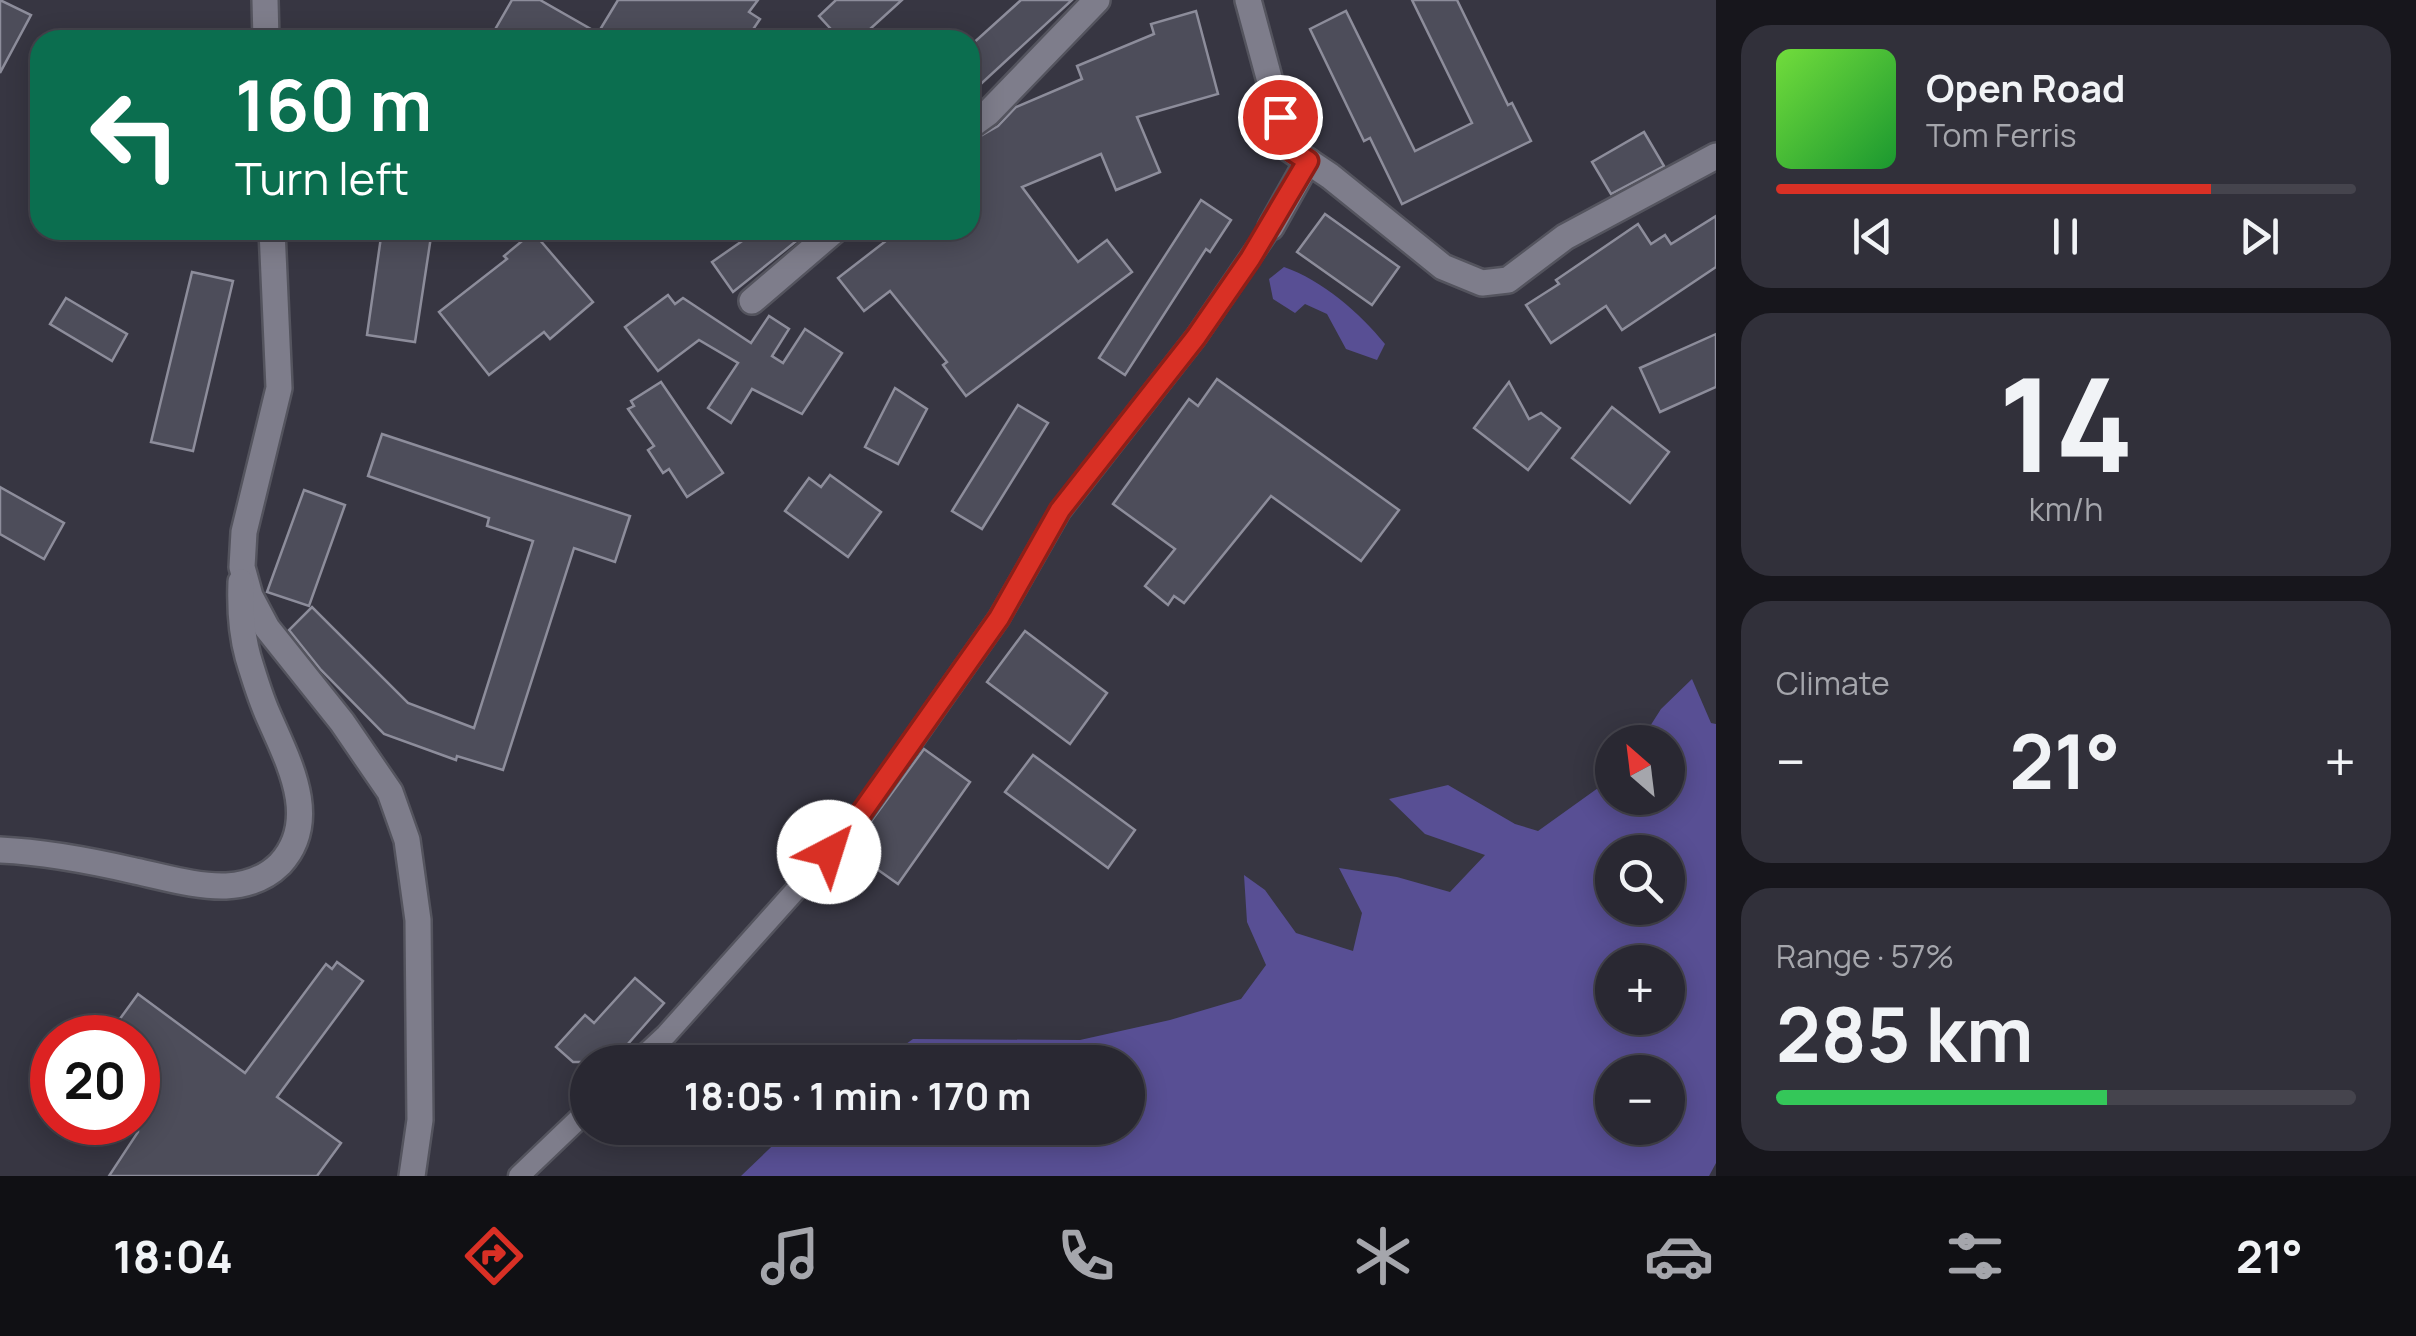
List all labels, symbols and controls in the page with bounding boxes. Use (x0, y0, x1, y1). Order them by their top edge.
text: 160 m (235, 56, 432, 152)
text: Open Road (1926, 61, 2125, 113)
icon: left (70, 70, 200, 200)
pin (1238, 75, 1323, 160)
icon: arrive (1253, 90, 1308, 145)
text: Tom Ferris (1926, 113, 2077, 157)
text: Turn left (235, 147, 409, 209)
icon: previous (1845, 209, 1900, 264)
icon: pause (2038, 209, 2093, 264)
icon: next (2232, 209, 2287, 264)
text: 14 (1998, 333, 2134, 511)
text: km/h (2029, 487, 2103, 531)
text: Climate (1776, 661, 1890, 705)
text: 21° (2009, 709, 2121, 812)
text: − (1776, 723, 1806, 799)
text: + (2324, 723, 2356, 799)
north arrow (1595, 725, 1685, 815)
map controls (1595, 725, 1685, 1145)
position arrow (777, 800, 881, 904)
button: search (1595, 835, 1685, 925)
text: Range · 57% (1776, 934, 1954, 978)
button: + (1595, 945, 1685, 1035)
text: 285 km (1776, 982, 2033, 1085)
speed limit sign: 20 (30, 1015, 160, 1145)
button: − (1595, 1055, 1685, 1145)
text: 18:05 · 1 min · 170 m (684, 1069, 1031, 1121)
icon: directions (459, 1221, 529, 1291)
icon: music (755, 1221, 825, 1291)
icon: phone (1051, 1221, 1121, 1291)
icon: climate (1348, 1221, 1418, 1291)
icon: car (1644, 1221, 1714, 1291)
icon: filters (1940, 1221, 2010, 1291)
text: 18:04 (113, 1225, 233, 1287)
text: 21° (2236, 1225, 2303, 1287)

